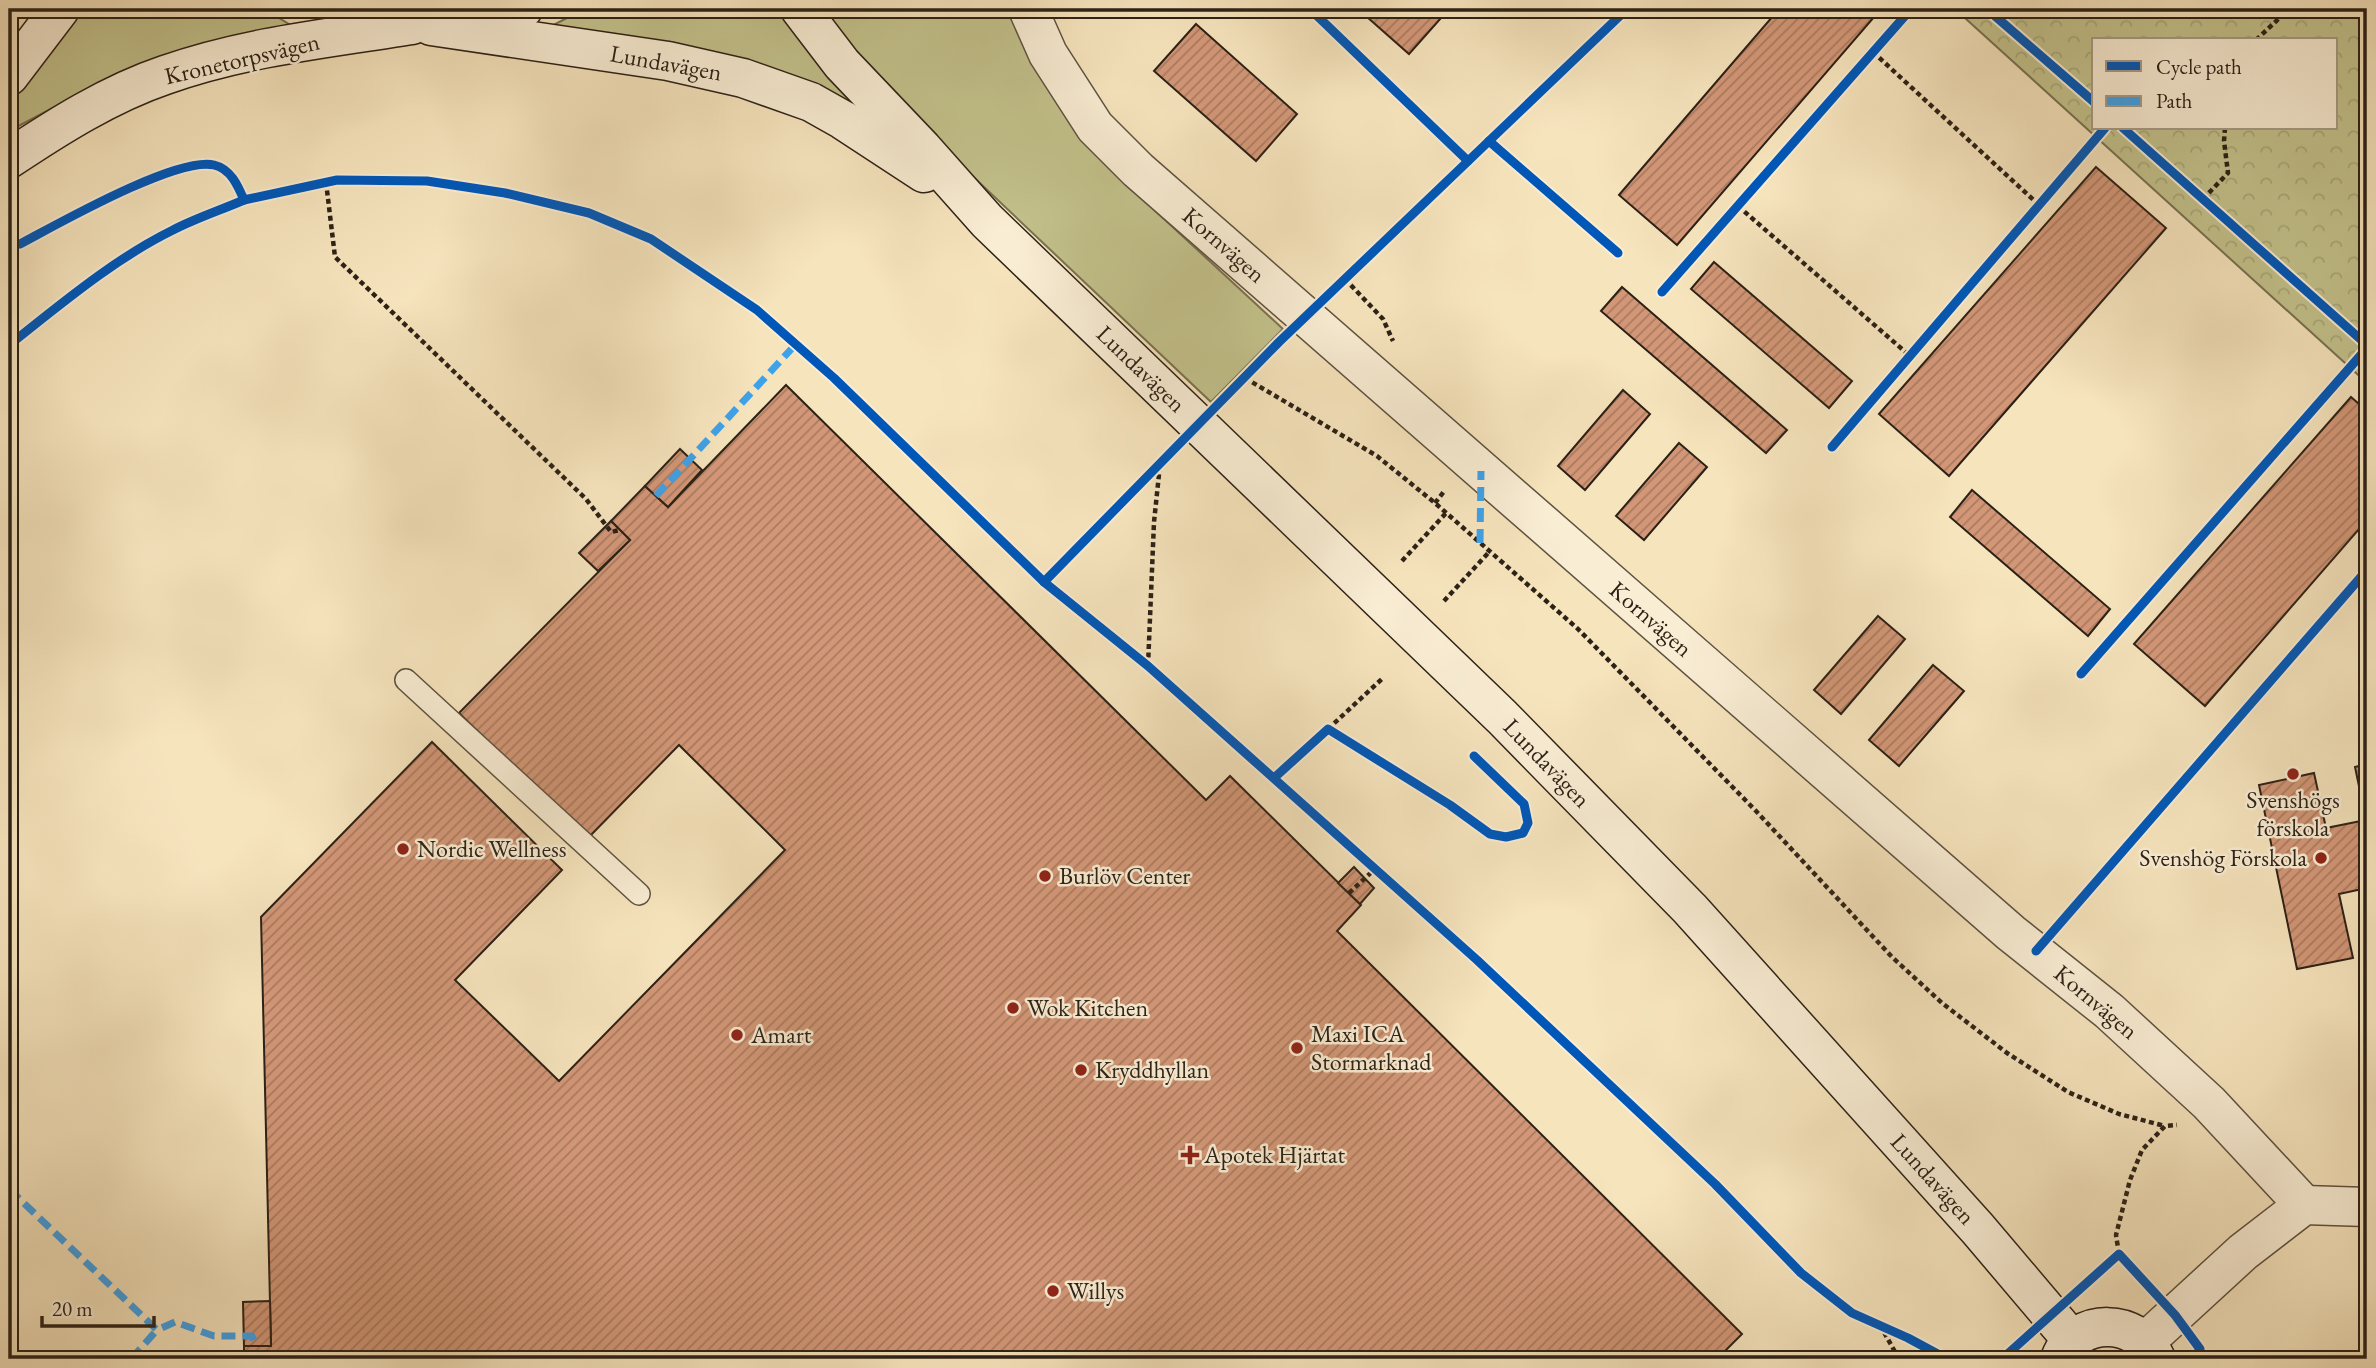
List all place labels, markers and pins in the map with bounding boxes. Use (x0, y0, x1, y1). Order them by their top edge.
marker: Svenshögs förskola (2285, 766, 2301, 782)
place label: Svenshögs förskola (2246, 784, 2340, 843)
place label: Nordic Wellness (417, 833, 567, 864)
marker: Nordic Wellness (395, 841, 411, 857)
place label: Svenshög Förskola (2139, 842, 2307, 873)
marker: Svenshög Förskola (2313, 850, 2329, 866)
place label: Burlöv Center (1059, 860, 1190, 891)
marker: Burlöv Center (1037, 868, 1053, 884)
place label: Wok Kitchen (1027, 992, 1148, 1023)
marker: Wok Kitchen (1005, 1000, 1021, 1016)
place label: Maxi ICA Stormarknad (1311, 1018, 1432, 1077)
place label: Amart (750, 1019, 812, 1050)
marker: Amart (729, 1027, 745, 1043)
marker: Maxi ICA Stormarknad (1289, 1040, 1305, 1056)
place label: Kryddhyllan (1095, 1054, 1210, 1085)
marker: Kryddhyllan (1073, 1062, 1089, 1078)
place label: Apotek Hjärtat (1203, 1139, 1345, 1170)
marker: Apotek Hjärtat (1182, 1147, 1198, 1163)
place label: Willys (1067, 1275, 1124, 1306)
marker: Willys (1045, 1283, 1061, 1299)

